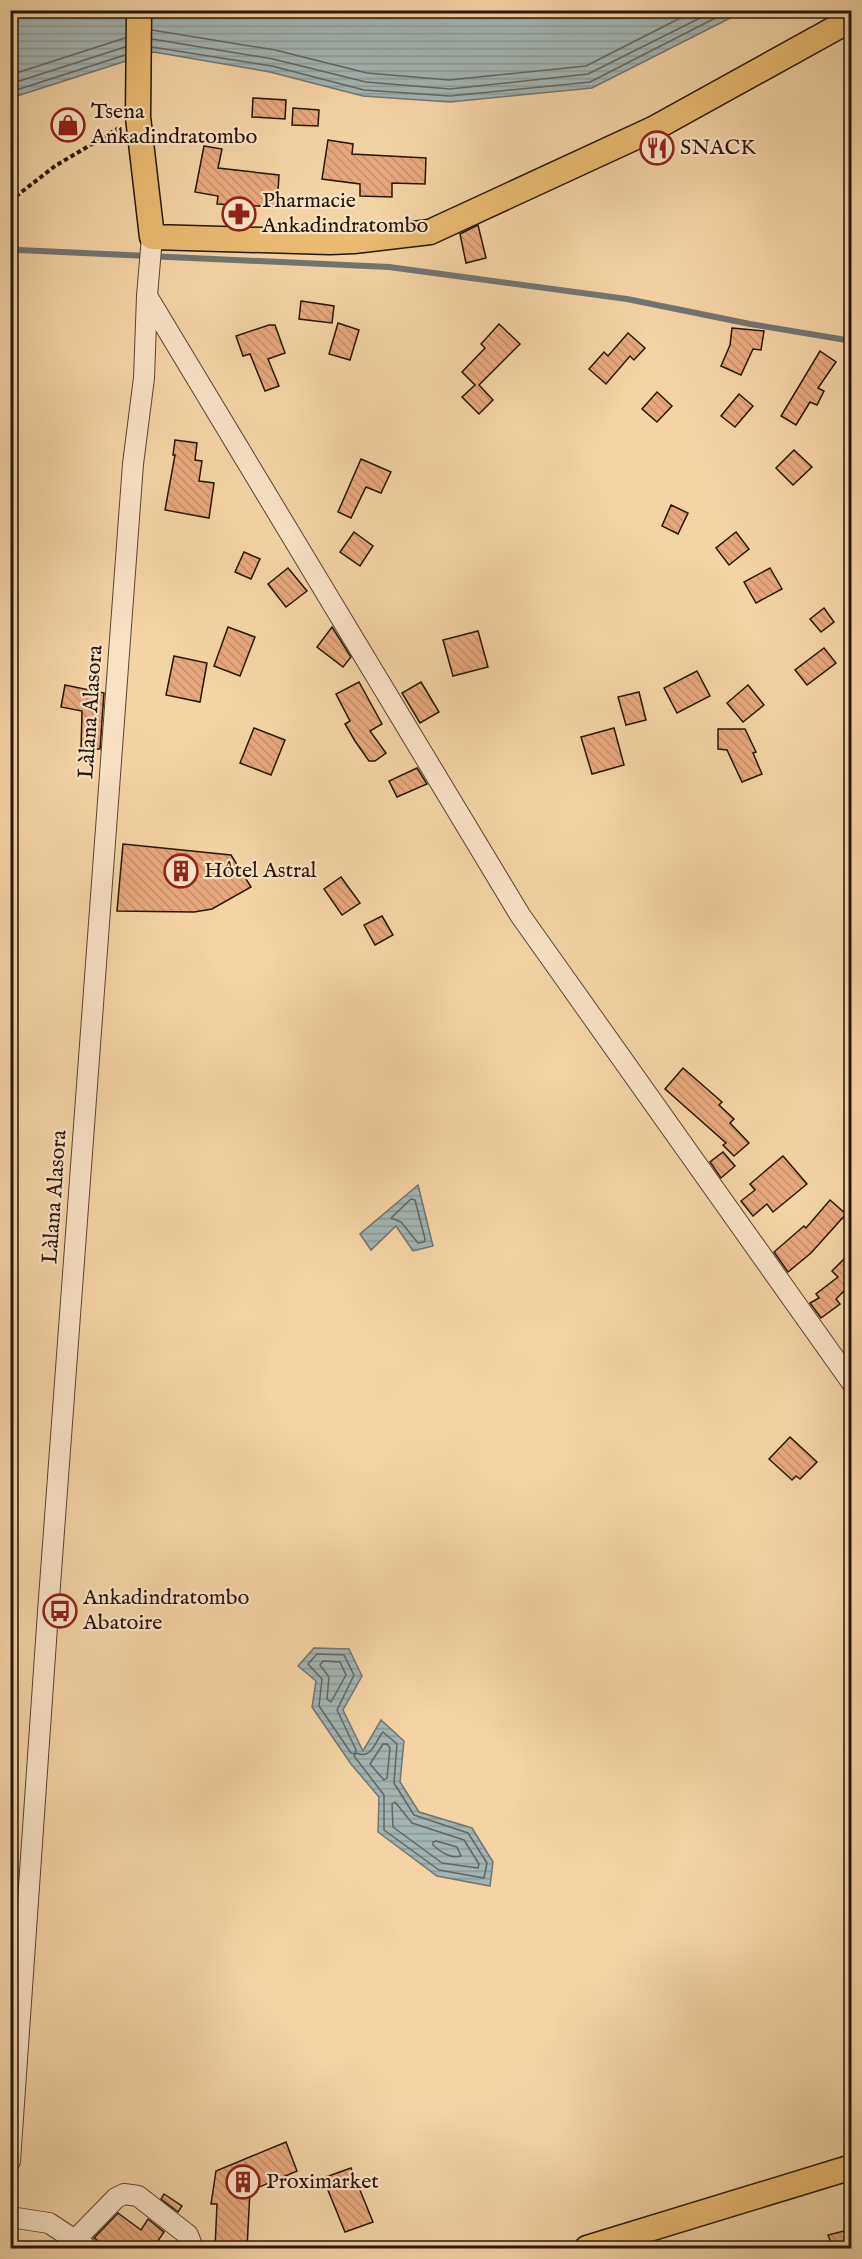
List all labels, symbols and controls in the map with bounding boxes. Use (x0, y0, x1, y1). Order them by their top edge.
place label: Tsena Ankadindratombo (90, 98, 258, 151)
shop icon: Tsena Ankadindratombo (50, 107, 86, 143)
restaurant icon: SNACK (639, 130, 675, 166)
place label: SNACK (680, 134, 757, 162)
place label: Pharmacie Ankadindratombo (261, 187, 429, 240)
pharmacy icon: Pharmacie Ankadindratombo (221, 196, 257, 232)
street label: Làlana Alasora (72, 644, 110, 780)
building icon: Hôtel Astral (163, 853, 199, 889)
place label: Hôtel Astral (204, 857, 317, 885)
street label: Làlana Alasora (36, 1129, 74, 1265)
place label: Ankadindratombo Abatoire (82, 1584, 250, 1637)
bus stop icon: Ankadindratombo Abatoire (42, 1593, 78, 1629)
building icon: Proximarket (225, 2164, 261, 2200)
place label: Proximarket (266, 2168, 379, 2196)

